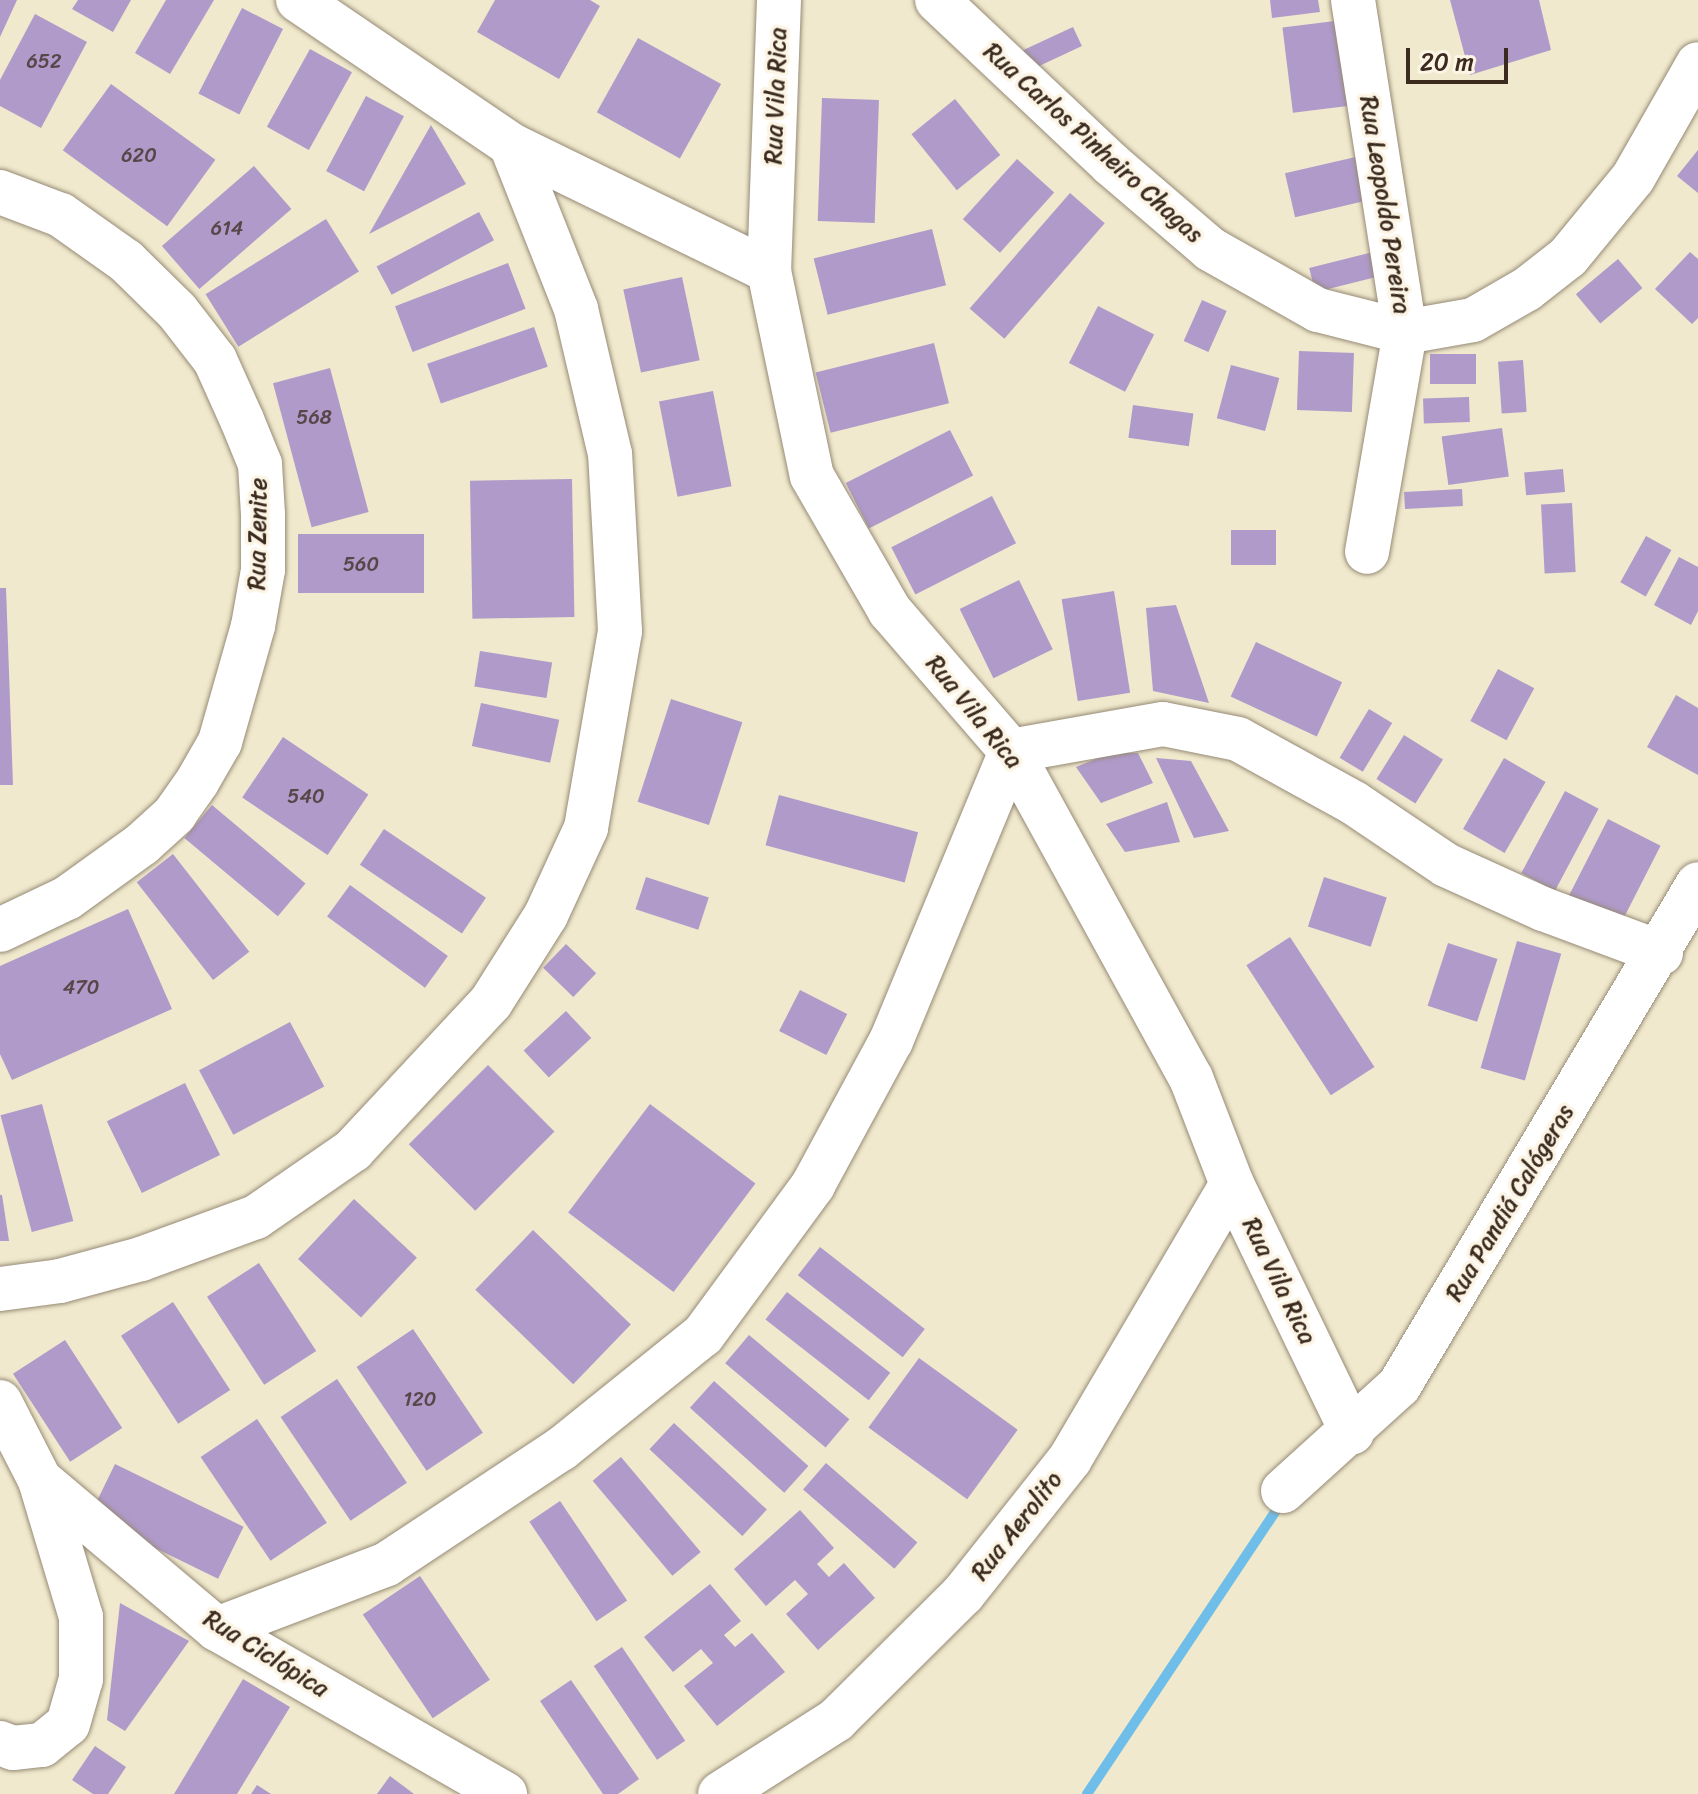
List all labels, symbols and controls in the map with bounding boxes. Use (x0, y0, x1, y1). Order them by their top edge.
street label: Rua Vila Rica (759, 27, 793, 165)
scale bar (1410, 32, 1512, 82)
street label: Rua Carlos Pinheiro Chagas (977, 37, 1209, 249)
text: 20 m (1420, 41, 1474, 83)
house number: 652 (26, 49, 62, 73)
street label: Rua Leopoldo Pereira (1353, 93, 1417, 317)
house number: 620 (121, 143, 157, 167)
house number: 614 (211, 216, 243, 240)
house number: 568 (296, 405, 332, 429)
street label: Rua Zenite (243, 477, 273, 591)
house number: 560 (343, 552, 379, 576)
street label: Rua Vila Rica (920, 650, 1028, 774)
house number: 540 (287, 784, 325, 808)
house number: 470 (63, 975, 99, 999)
street label: Rua Pandiá Calógeras (1439, 1099, 1581, 1307)
street label: Rua Vila Rica (1236, 1213, 1322, 1349)
house number: 120 (404, 1387, 436, 1411)
street label: Rua Aerolito (965, 1465, 1069, 1587)
street label: Rua Ciclópica (198, 1604, 334, 1704)

